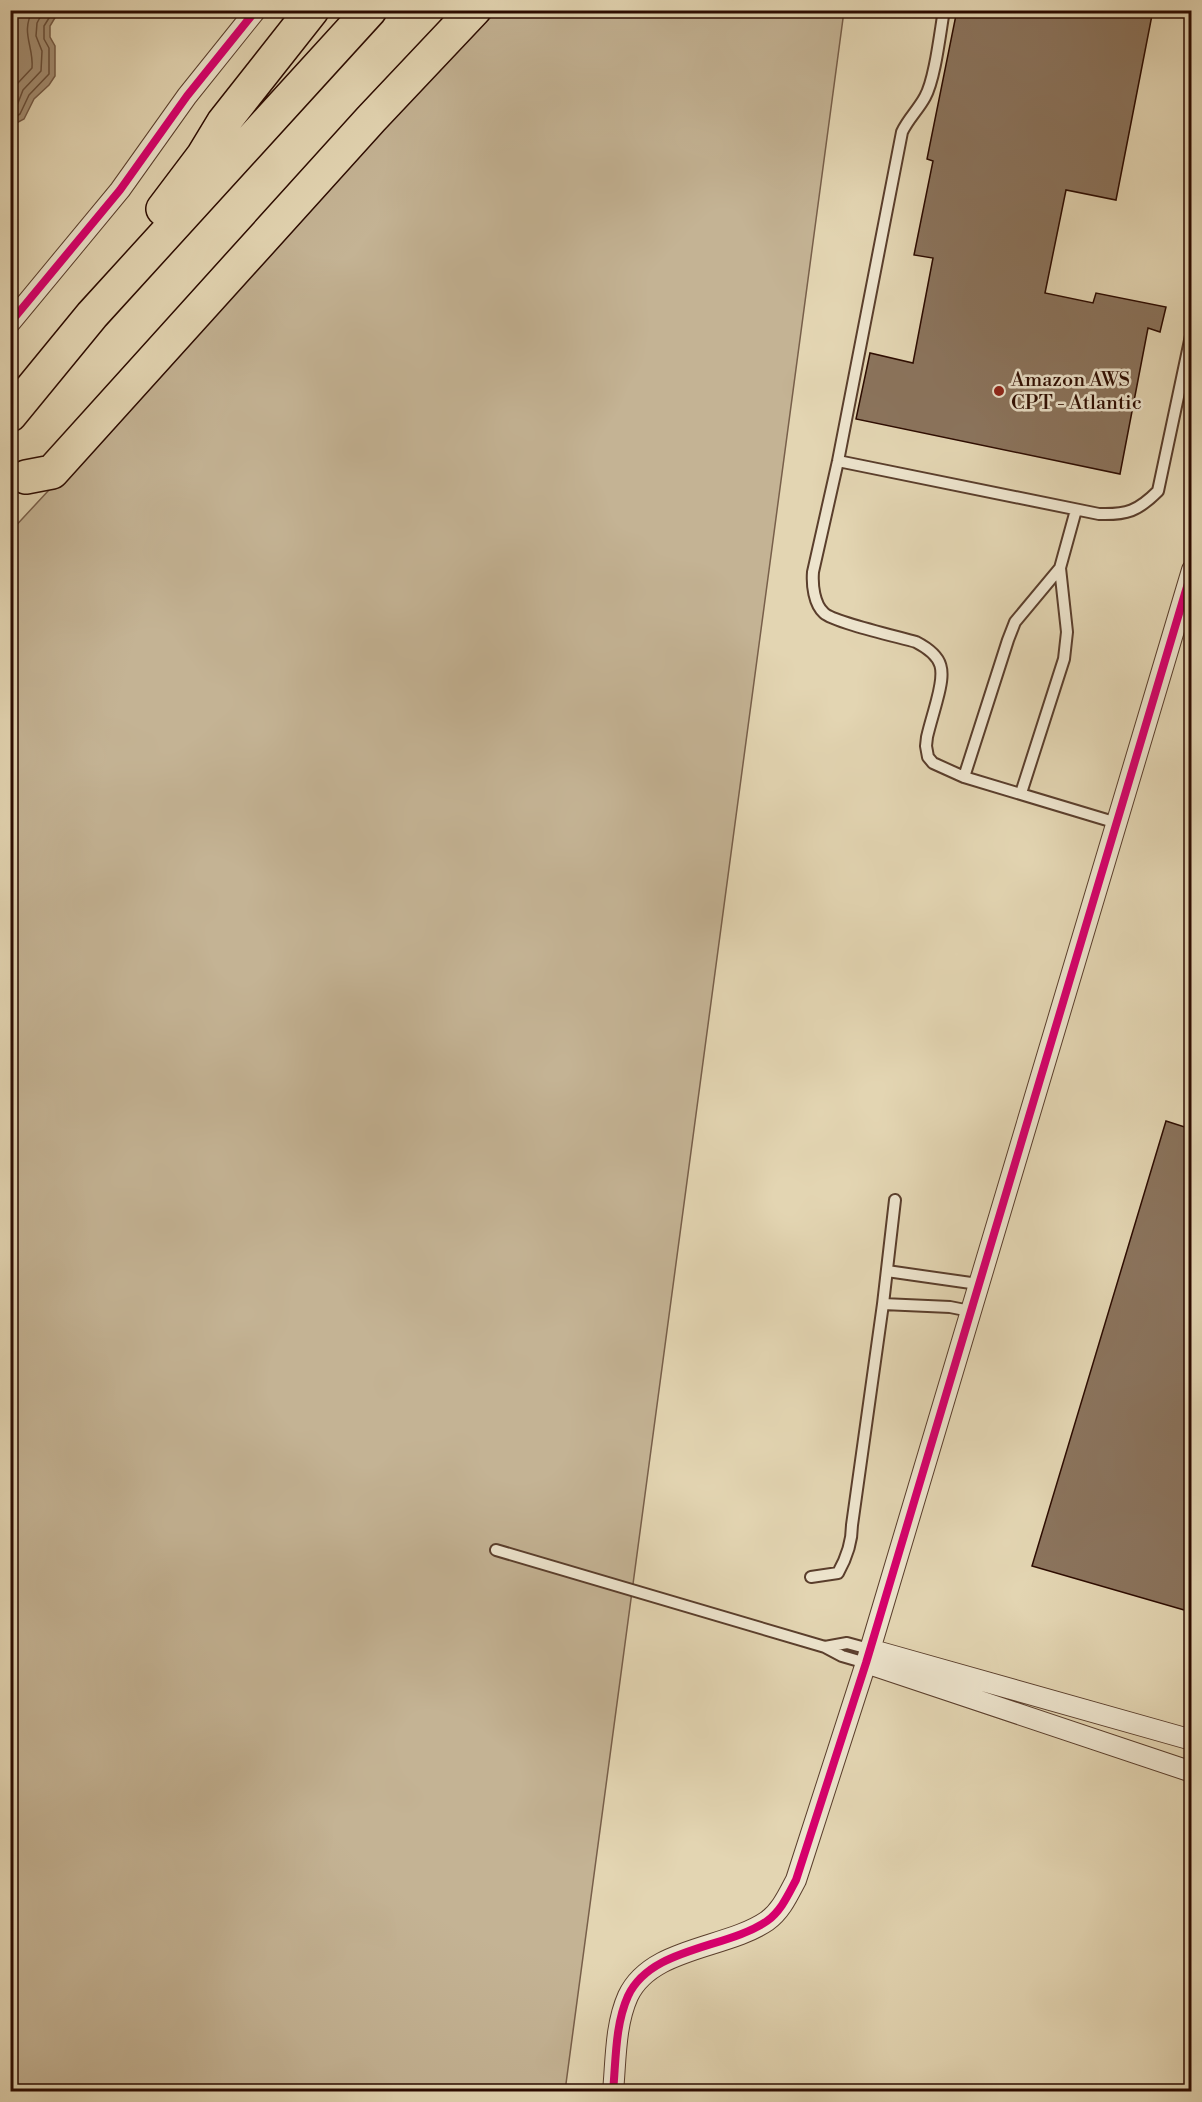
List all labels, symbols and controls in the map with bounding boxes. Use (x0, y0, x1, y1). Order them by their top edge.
place label: Amazon AWS CPT - Atlantic (1010, 368, 1142, 416)
marker: Amazon AWS CPT - Atlantic (992, 384, 1006, 398)

